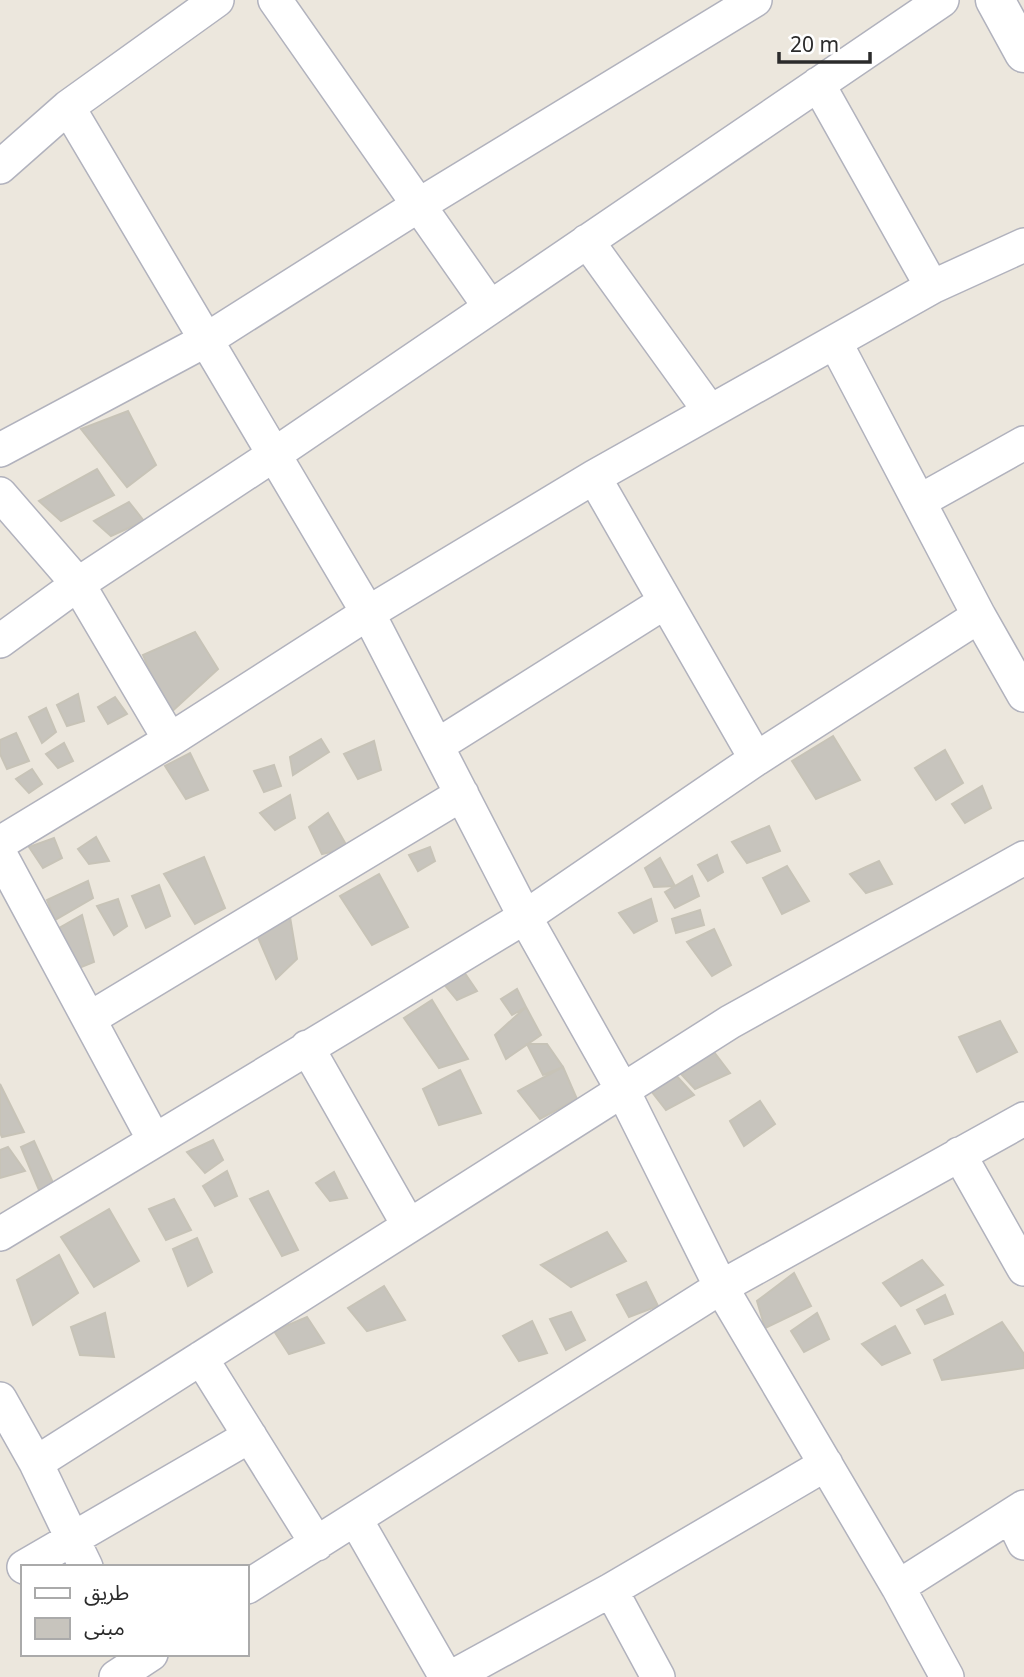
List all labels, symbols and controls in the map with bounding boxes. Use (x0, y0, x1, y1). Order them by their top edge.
scale bar (779, 21, 870, 65)
text: 20 m (790, 30, 839, 58)
legend (21, 1565, 248, 1656)
text: طريق (84, 1578, 129, 1606)
text: مبنى (84, 1613, 125, 1641)

